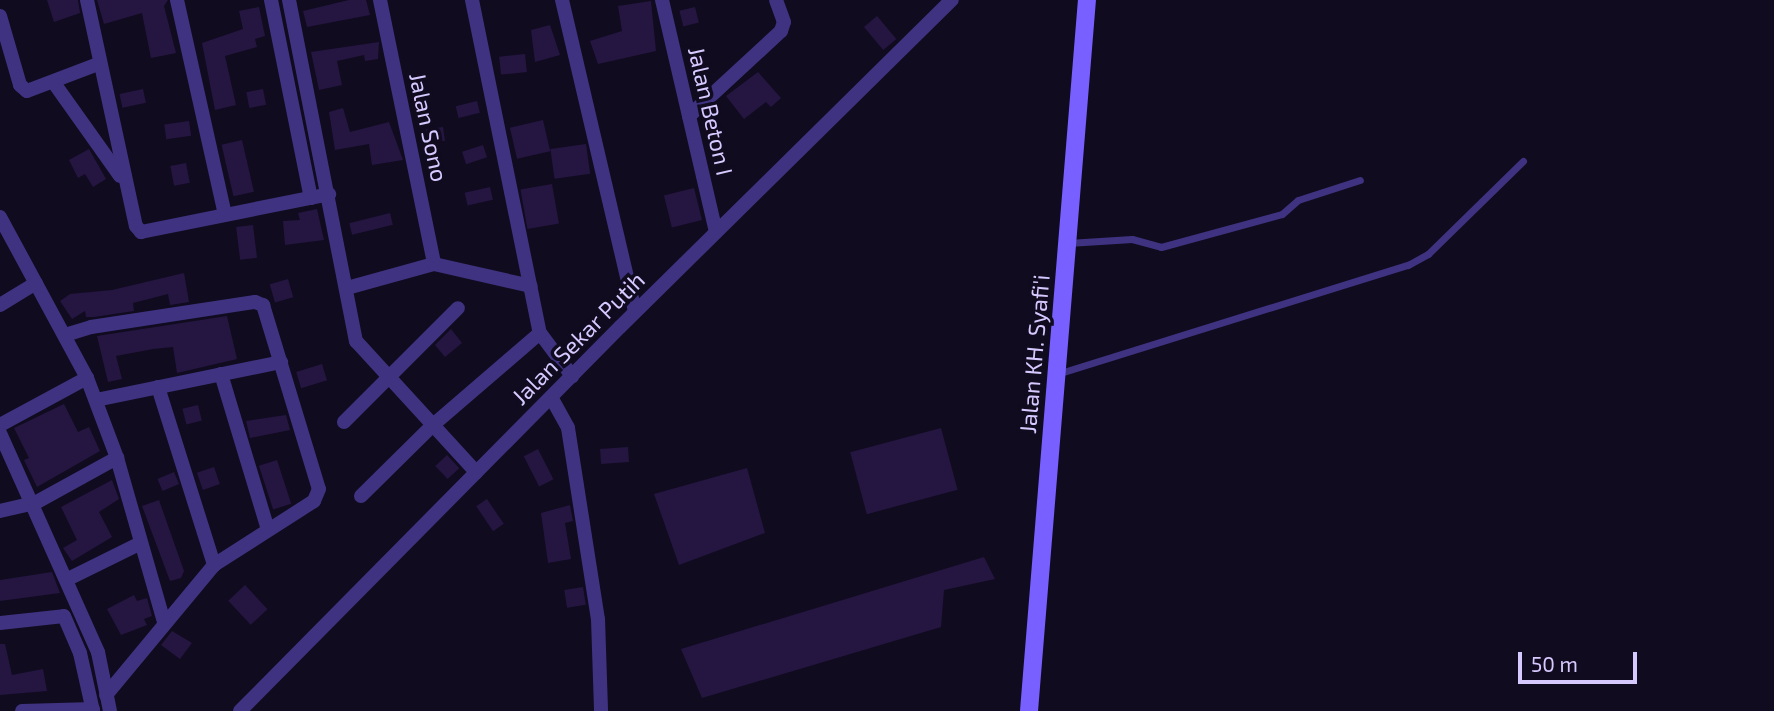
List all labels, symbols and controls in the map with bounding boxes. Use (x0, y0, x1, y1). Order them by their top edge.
street label: Jalan Beton I (683, 44, 739, 178)
street label: Jalan Sono (404, 70, 454, 184)
street label: Jalan Sekar Putih (506, 266, 650, 410)
street label: Jalan KH. Syafi'i (1013, 273, 1055, 435)
scale bar (1522, 638, 1641, 682)
text: 50 m (1531, 651, 1578, 676)

